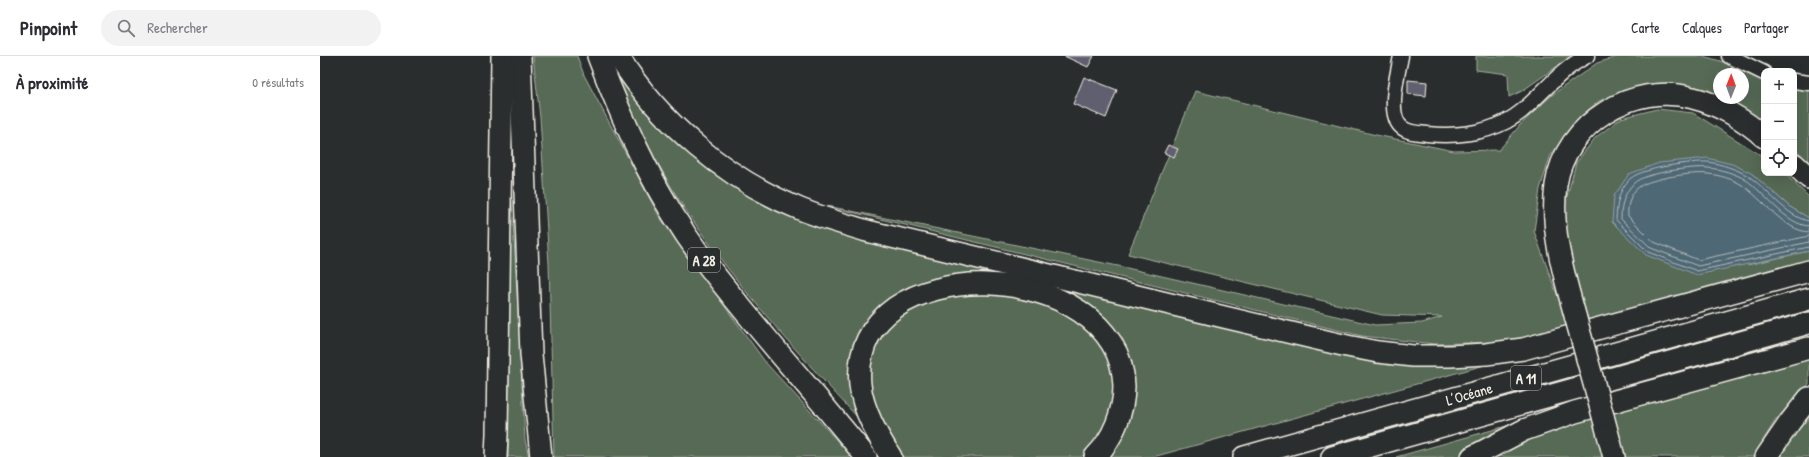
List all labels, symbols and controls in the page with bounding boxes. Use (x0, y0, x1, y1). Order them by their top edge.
search box (101, 10, 381, 46)
text: Pinpoint (20, 15, 77, 41)
icon: search (115, 17, 137, 39)
text: Rechercher (147, 17, 208, 38)
text: Carte (1631, 18, 1660, 37)
text: Calques (1682, 18, 1722, 37)
text: Partager (1744, 18, 1789, 37)
north arrow (1713, 68, 1749, 104)
map controls (1761, 68, 1797, 176)
button: + (1761, 68, 1797, 104)
text: À proximité (16, 71, 88, 94)
text: 0 résultats (252, 73, 304, 91)
button: − (1761, 104, 1797, 140)
button: locate (1761, 140, 1797, 176)
road number: A 28 (688, 248, 720, 272)
road number: A 11 (1511, 366, 1541, 390)
street label: L’Océane (1443, 377, 1495, 411)

